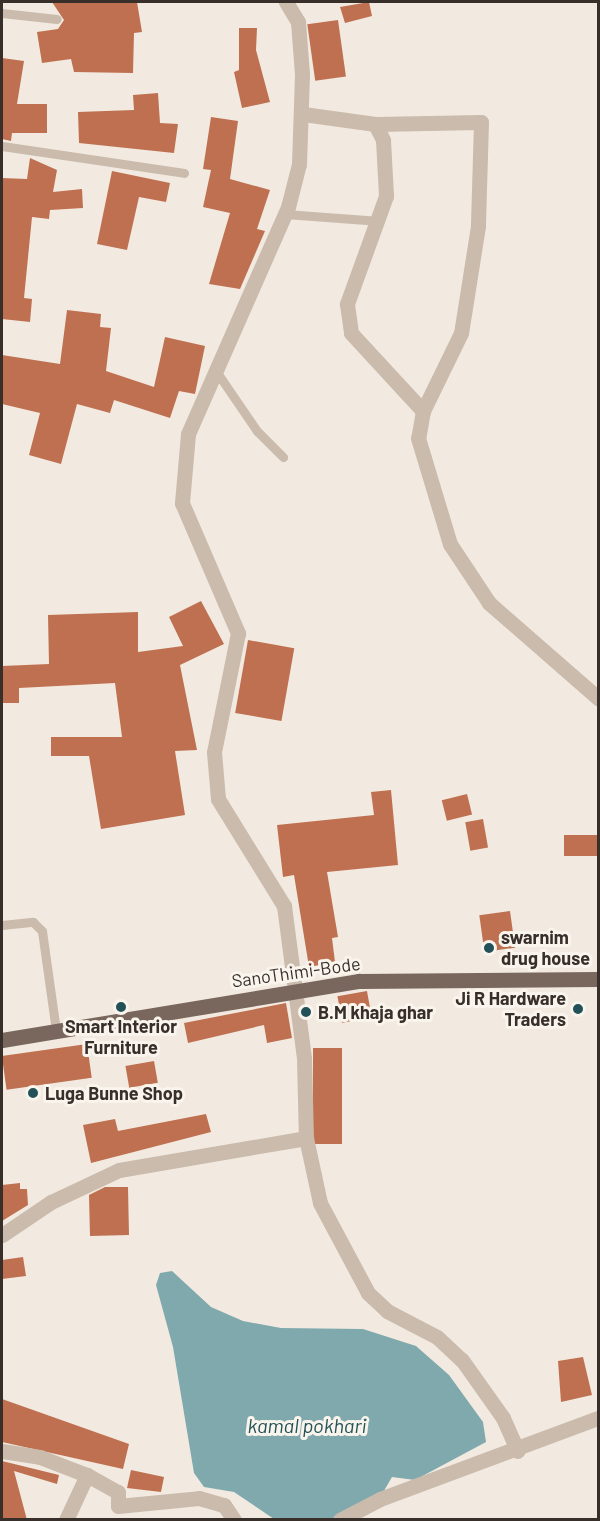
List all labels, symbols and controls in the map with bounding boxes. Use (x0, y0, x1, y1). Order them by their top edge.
place label: swarnim drug house (501, 927, 590, 970)
marker: swarnim drug house (482, 941, 496, 955)
street label: SanoThimi-Bode (230, 952, 362, 992)
place label: Ji R Hardware Traders (455, 988, 566, 1030)
marker: Smart Interior Furniture (114, 1000, 128, 1014)
place label: B.M khaja ghar (318, 1001, 433, 1023)
marker: Ji R Hardware Traders (571, 1002, 585, 1016)
marker: B.M khaja ghar (299, 1005, 313, 1019)
place label: Smart Interior Furniture (65, 1016, 177, 1058)
place label: Luga Bunne Shop (45, 1082, 183, 1104)
marker: Luga Bunne Shop (26, 1086, 40, 1100)
water label: kamal pokhari (248, 1413, 366, 1437)

